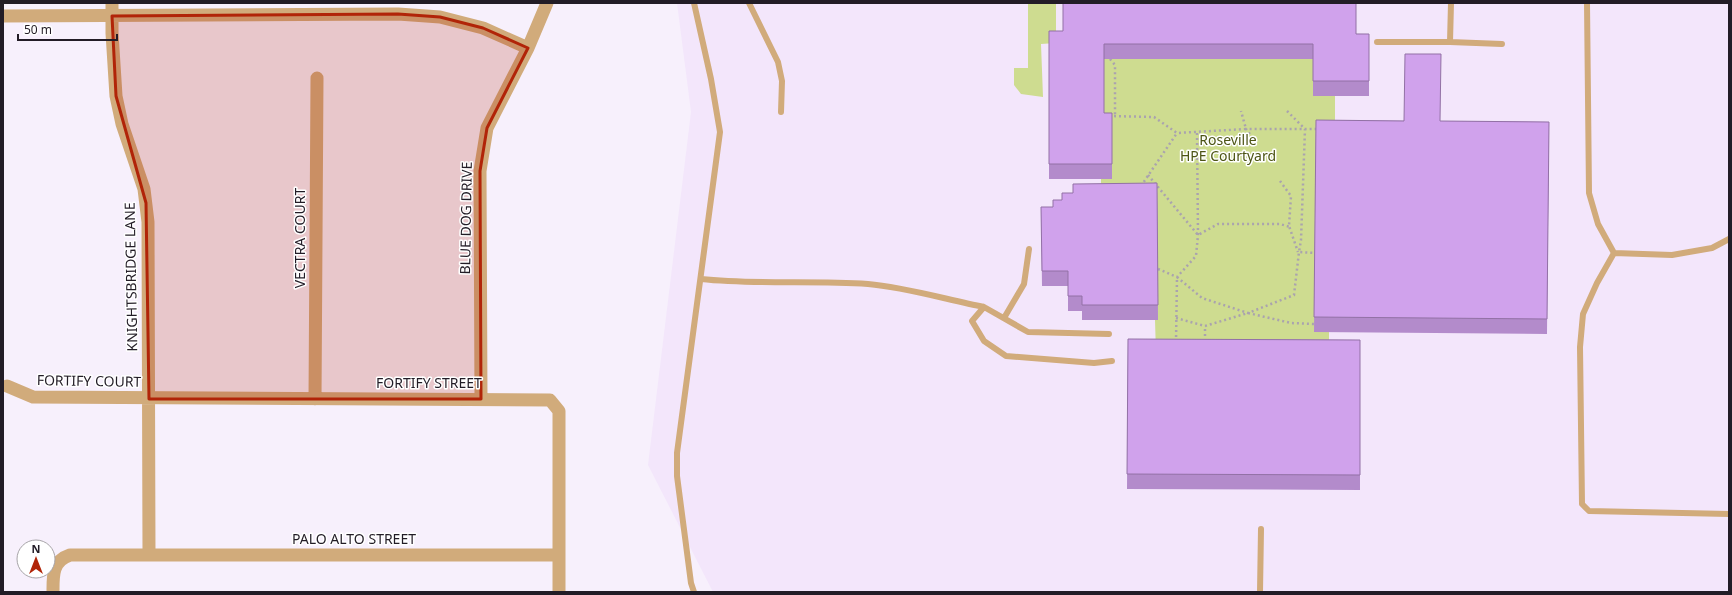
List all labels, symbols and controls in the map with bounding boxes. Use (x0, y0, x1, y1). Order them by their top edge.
scale bar (18, 16, 117, 42)
text: 50 m (24, 21, 52, 38)
park label: Roseville HPE Courtyard (1180, 130, 1276, 165)
street label: BLUE DOG DRIVE (455, 161, 476, 275)
street label: VECTRA COURT (290, 188, 309, 288)
street label: KNIGHTSBRIDGE LANE (120, 202, 141, 352)
street label: FORTIFY COURT (37, 370, 142, 391)
street label: FORTIFY STREET (376, 373, 482, 392)
street label: PALO ALTO STREET (292, 529, 416, 548)
north arrow (16, 539, 56, 579)
text: N (32, 541, 40, 556)

